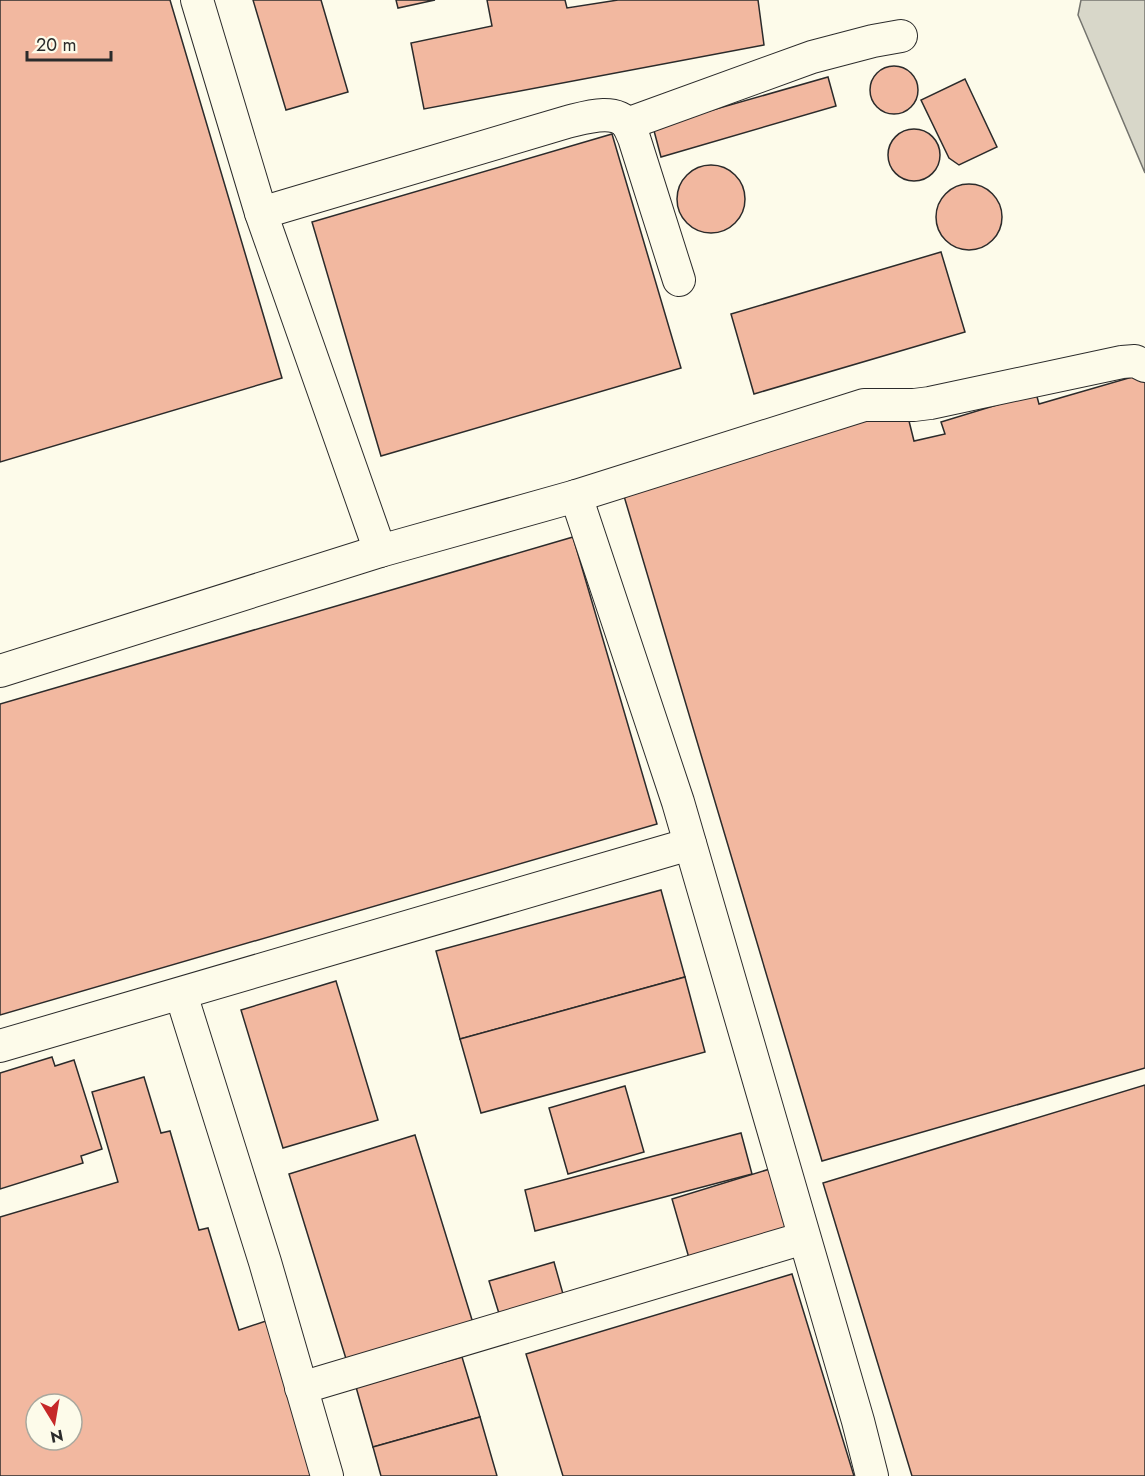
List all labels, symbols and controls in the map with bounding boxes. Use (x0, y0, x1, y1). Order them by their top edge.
scale bar (27, 24, 111, 62)
text: 20 m (36, 32, 76, 58)
north arrow (24, 1392, 84, 1452)
text: N (48, 1424, 65, 1449)

